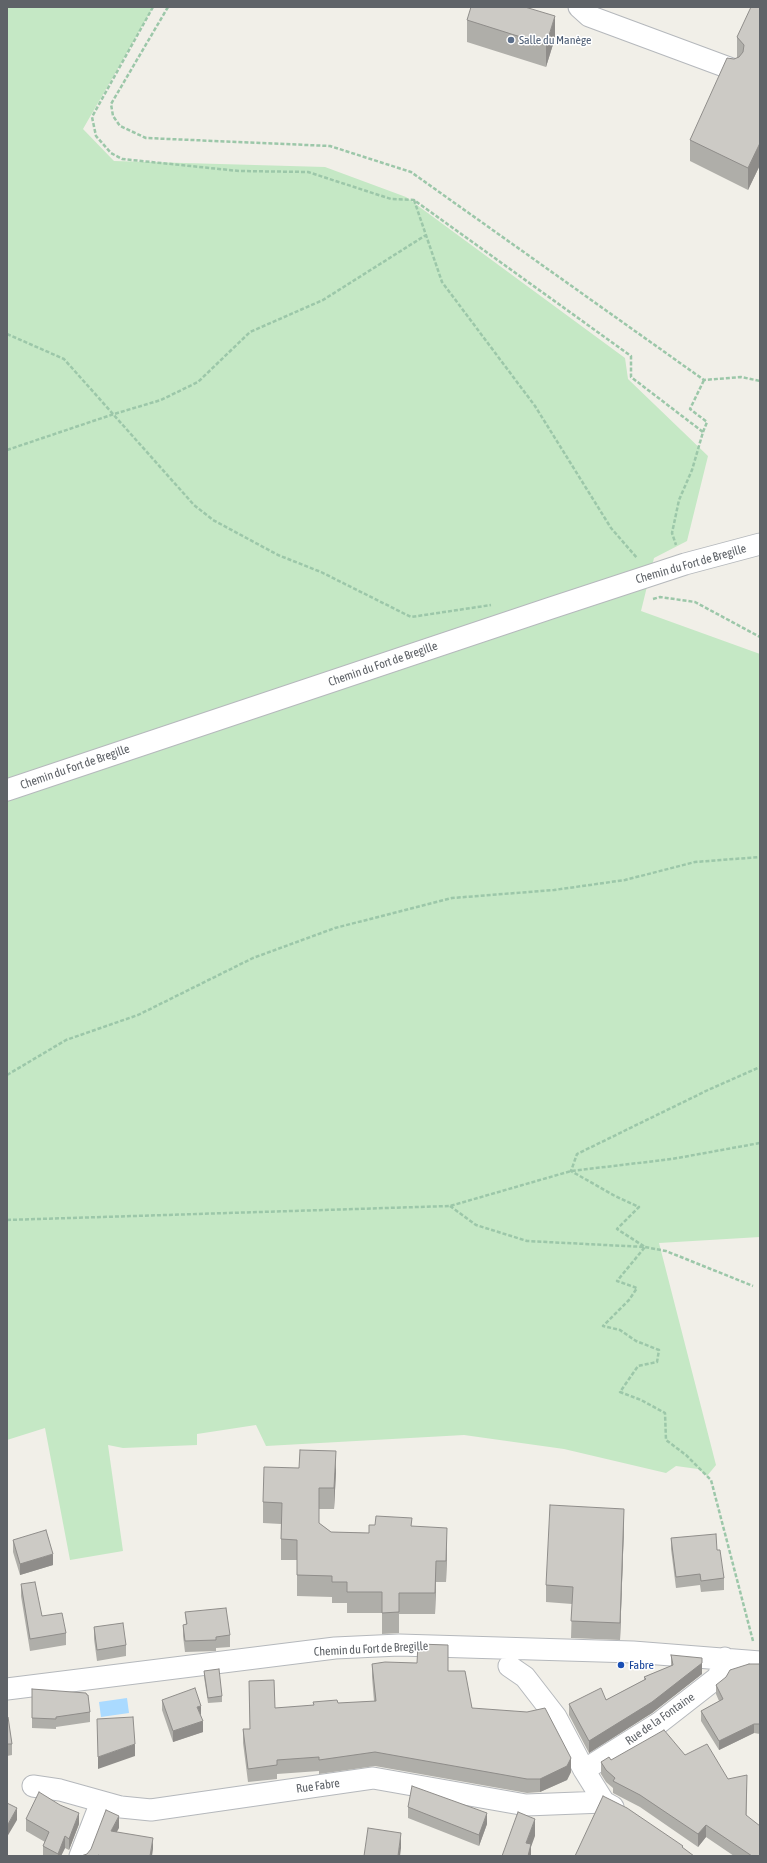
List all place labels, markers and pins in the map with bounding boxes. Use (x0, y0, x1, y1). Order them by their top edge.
place label: Salle du Manège (519, 33, 591, 47)
marker: Salle du Manège (506, 35, 516, 45)
place label: Fabre (629, 1658, 654, 1672)
marker: Fabre (616, 1660, 626, 1670)

